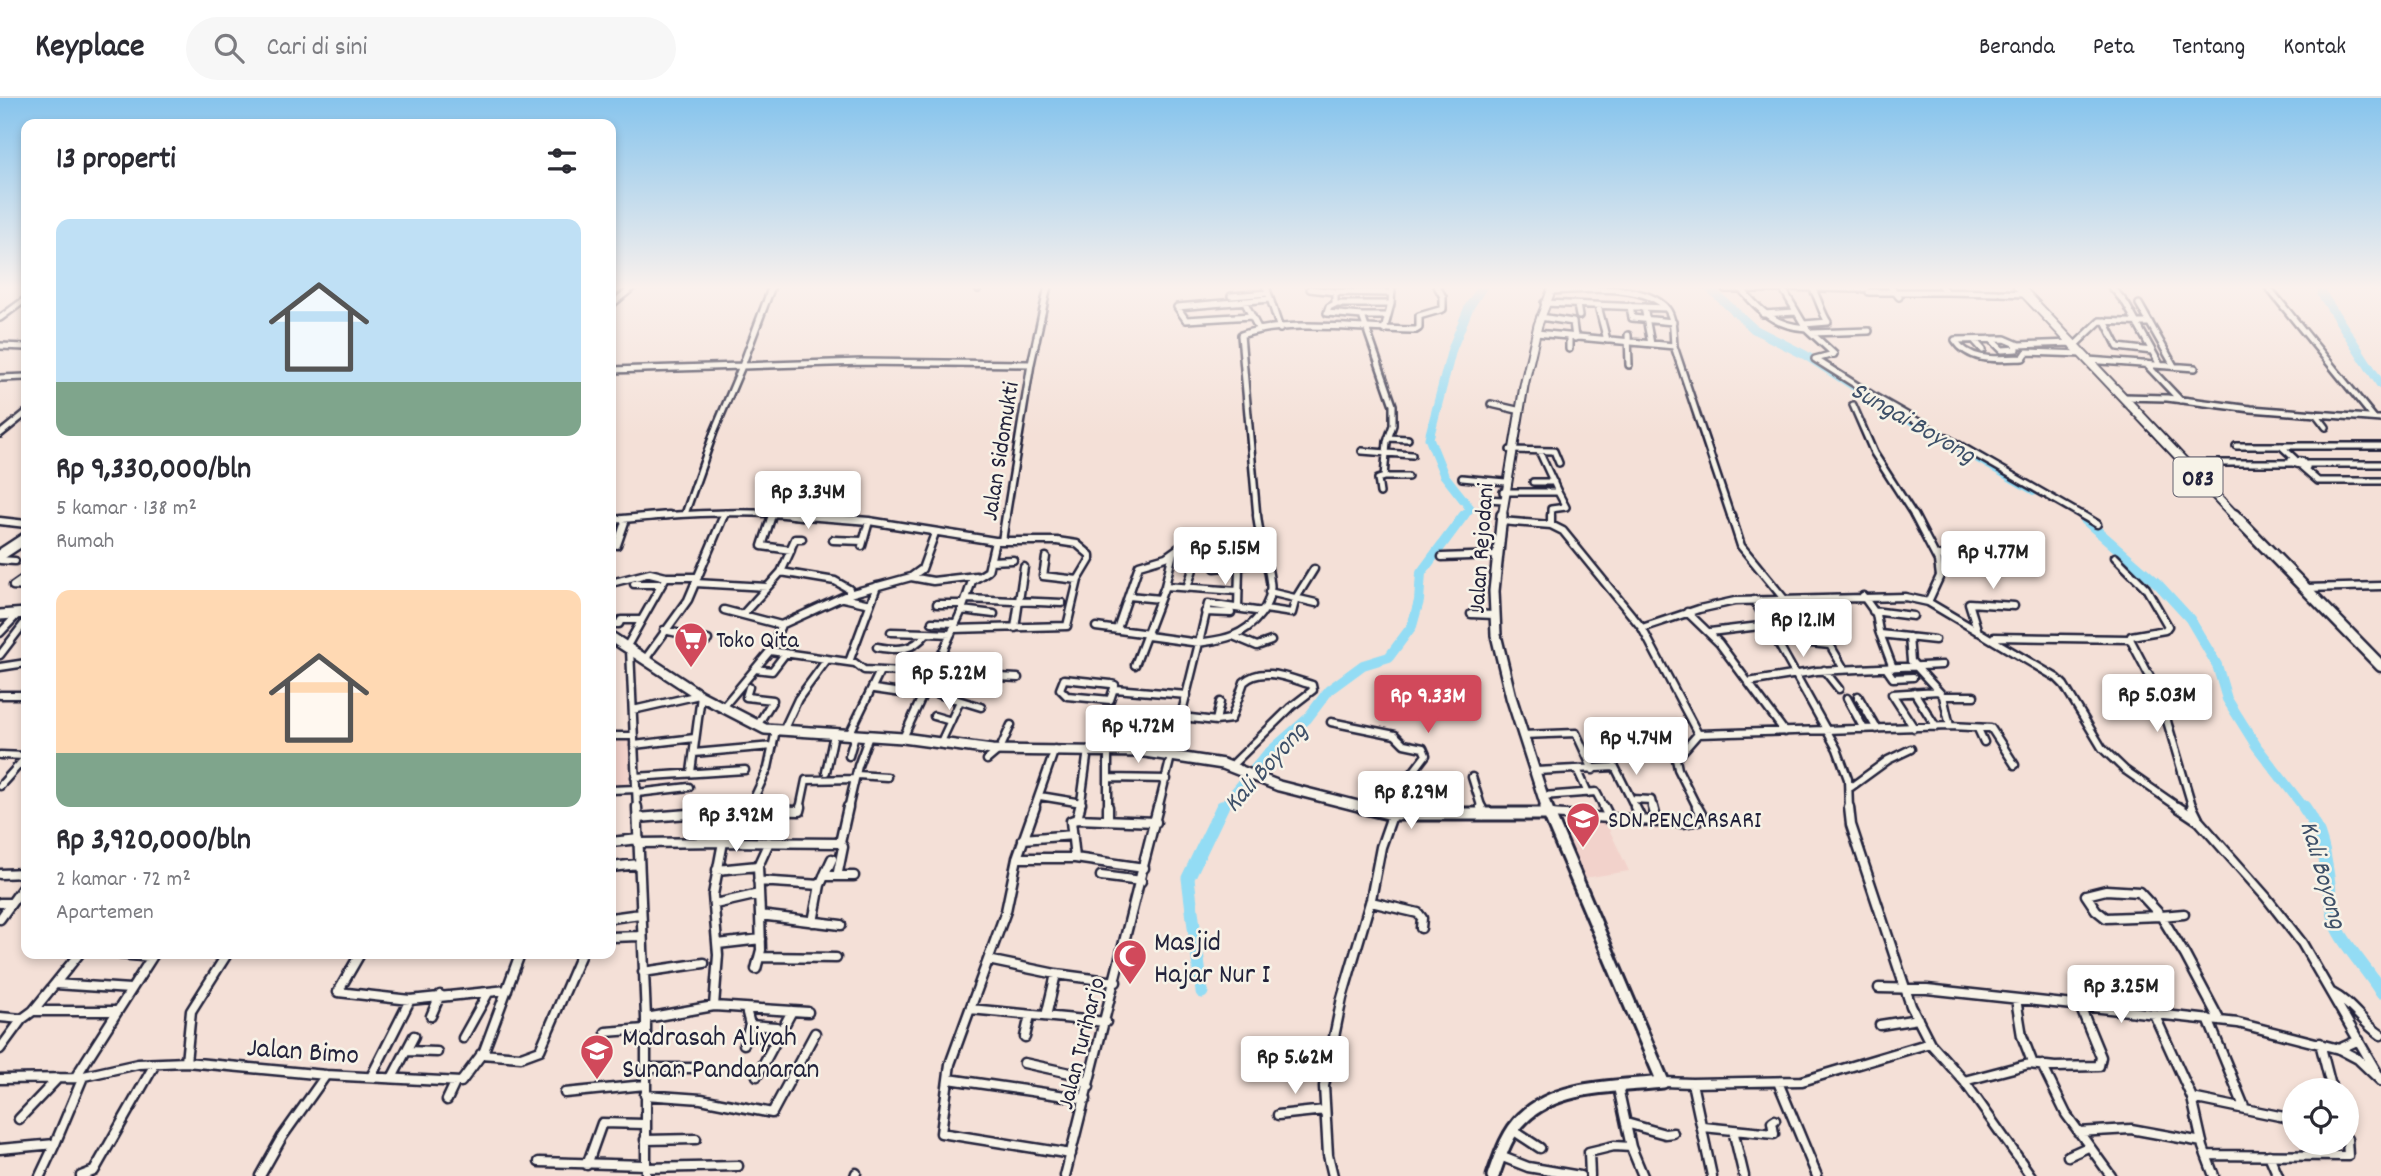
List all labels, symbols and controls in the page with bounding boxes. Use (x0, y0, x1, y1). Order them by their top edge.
search box (186, 17, 676, 80)
text: Keyplace (35, 25, 144, 72)
icon: search (210, 29, 248, 67)
text: Cari di sini (266, 30, 367, 67)
text: Beranda (1979, 31, 2055, 65)
text: Peta (2093, 31, 2134, 65)
text: Tentang (2172, 31, 2245, 65)
text: Kontak (2283, 31, 2346, 65)
text: 13 properti (56, 140, 176, 183)
icon: filters (543, 142, 581, 180)
icon: home (256, 264, 382, 390)
water label: Sungai Boyong (1843, 373, 1983, 475)
street label: Jalan Sidomukti (974, 379, 1030, 523)
text: Rp 9,330,000/bln (56, 450, 251, 493)
road number: 083 (2174, 458, 2222, 496)
pin: Rp 3.34M (736, 472, 880, 531)
text: Rp 3.34M (771, 477, 845, 510)
street label: Jalan Rejodani (1461, 482, 1505, 615)
text: 5 kamar · 138 m² (56, 493, 197, 526)
text: Rumah (56, 526, 114, 559)
pin: Rp 5.15M (1153, 528, 1297, 587)
pin: Rp 4.77M (1921, 532, 2065, 591)
text: Rp 5.15M (1190, 533, 1260, 566)
text: Rp 4.77M (1957, 537, 2029, 570)
pin: Rp 12.1M (1731, 600, 1875, 659)
text: Rp 12.1M (1771, 605, 1835, 638)
supermarket icon: Toko Qita (672, 620, 710, 669)
place label: Toko Qita (716, 625, 799, 659)
icon: home (256, 635, 382, 761)
pin: Rp 5.22M (877, 652, 1021, 712)
text: Rp 5.22M (911, 658, 987, 691)
pin: Rp 5.03M (2085, 674, 2229, 734)
pin: Rp 9.33M (1356, 676, 1500, 735)
text: Rp 5.03M (2118, 680, 2196, 713)
text: Rp 9.33M (1390, 681, 1466, 714)
pin: Rp 4.72M (1066, 706, 1210, 765)
text: Rp 4.72M (1102, 711, 1174, 744)
water label: Kali Boyong (1216, 714, 1318, 822)
pin: Rp 4.74M (1564, 718, 1708, 777)
text: Rp 4.74M (1600, 723, 1672, 756)
pin: Rp 8.29M (1339, 772, 1483, 831)
text: Rp 8.29M (1374, 777, 1448, 810)
pin: Rp 3.92M (664, 794, 808, 854)
text: Rp 3.92M (698, 800, 774, 833)
school or university icon: SDN PENCARSARI (1564, 800, 1602, 849)
place label: SDN PENCARSARI (1608, 805, 1762, 839)
water label: Kali Boyong (2289, 817, 2355, 935)
text: Rp 3,920,000/bln (56, 821, 251, 864)
text: 2 kamar · 72 m² (56, 864, 191, 897)
text: Apartemen (56, 897, 154, 930)
place label: Masjid Hajar Nur I (1154, 925, 1270, 997)
mosque icon: Masjid Hajar Nur I (1111, 937, 1149, 986)
pin: Rp 3.25M (2049, 965, 2193, 1025)
text: Rp 3.25M (2083, 971, 2159, 1004)
street label: Jalan Turiharjo (1050, 974, 1116, 1113)
place label: Madrasah Aliyah Sunan Pandanaran (622, 1020, 819, 1092)
street label: Jalan Bimo (245, 1030, 360, 1078)
school or university icon: Madrasah Aliyah Sunan Pandanaran (578, 1032, 616, 1081)
pin: Rp 5.62M (1223, 1037, 1367, 1096)
text: Rp 5.62M (1257, 1042, 1333, 1075)
map controls (2282, 1078, 2359, 1155)
button: locate (2282, 1078, 2359, 1155)

